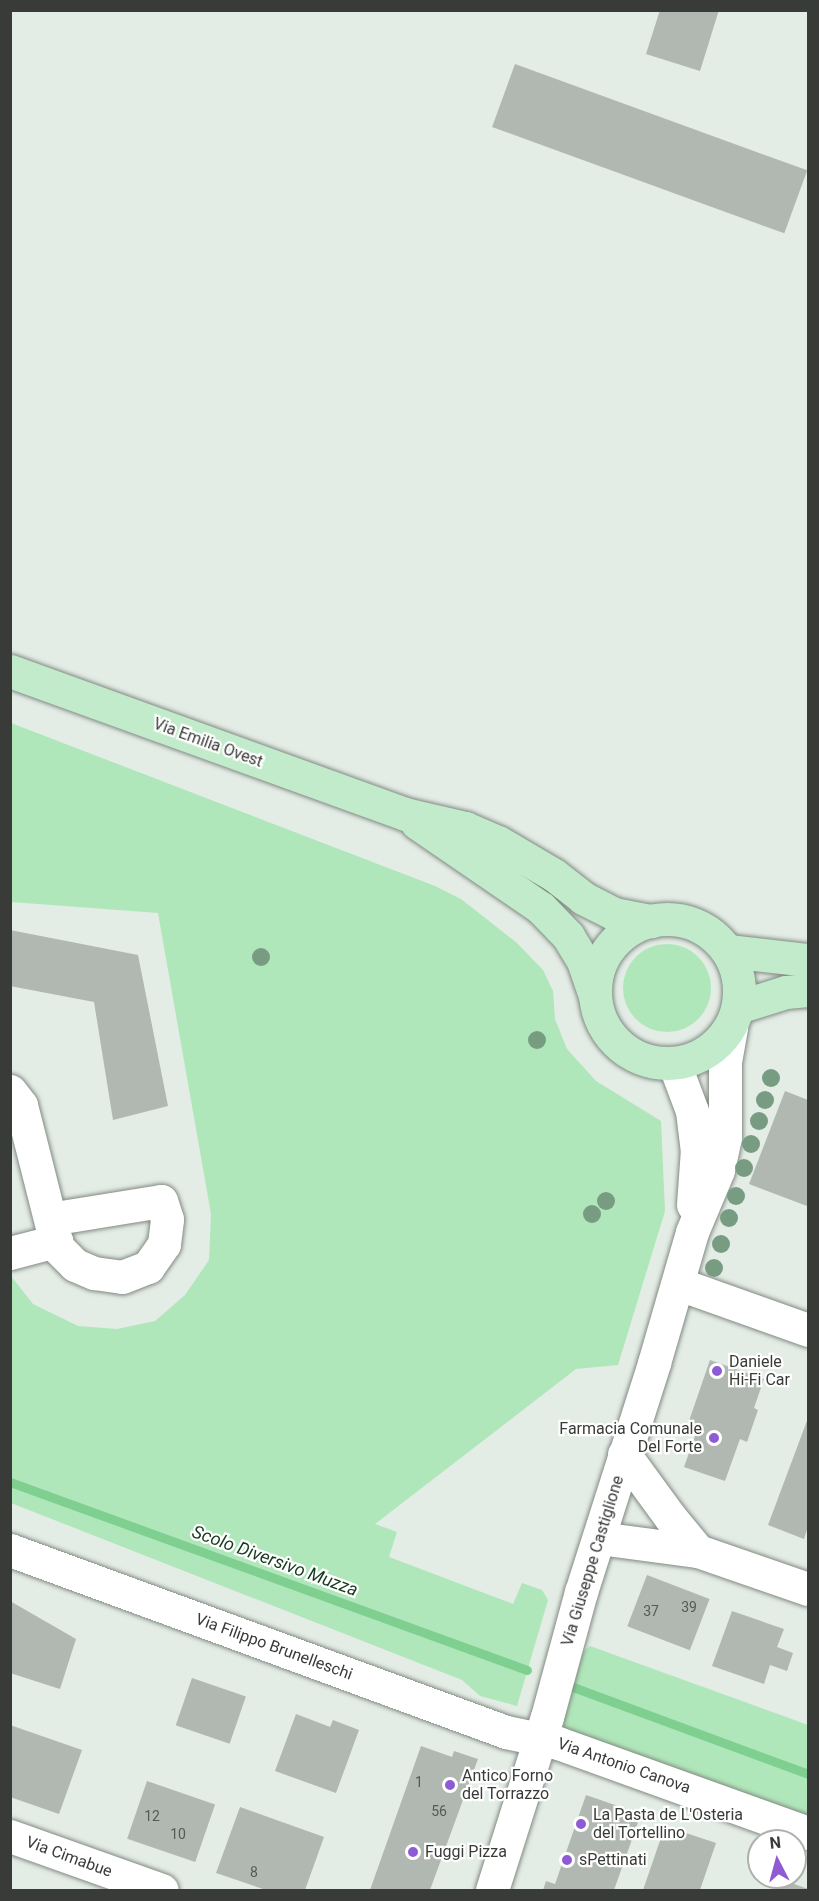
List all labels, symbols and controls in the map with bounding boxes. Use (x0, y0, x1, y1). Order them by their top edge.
street label: Via Emilia Ovest (151, 714, 265, 772)
place label: Daniele Hi-Fi Car (729, 1352, 790, 1390)
marker: Daniele Hi-Fi Car (710, 1364, 724, 1378)
place label: Farmacia Comunale Del Forte (559, 1419, 702, 1457)
marker: Farmacia Comunale Del Forte (707, 1431, 721, 1445)
street label: Via Giuseppe Castiglione (558, 1473, 628, 1649)
water label: Scolo Diversivo Muzza (189, 1521, 361, 1601)
house number: 39 (681, 1599, 697, 1615)
house number: 37 (643, 1603, 659, 1619)
street label: Via Filippo Brunelleschi (193, 1610, 355, 1684)
street label: Via Antonio Canova (555, 1734, 693, 1798)
place label: Antico Forno del Torrazzo (462, 1766, 553, 1804)
house number: 1 (415, 1774, 423, 1790)
marker: Antico Forno del Torrazzo (443, 1778, 457, 1792)
house number: 56 (431, 1803, 447, 1819)
place label: La Pasta de L'Osteria del Tortellino (593, 1805, 743, 1843)
house number: 12 (144, 1808, 160, 1824)
marker: La Pasta de L'Osteria del Tortellino (574, 1817, 588, 1831)
house number: 10 (170, 1826, 186, 1842)
north arrow (747, 1829, 807, 1889)
street label: Via Cimabue (23, 1833, 115, 1881)
text: N (769, 1833, 782, 1853)
place label: Fuggi Pizza (425, 1842, 507, 1862)
marker: Fuggi Pizza (406, 1845, 420, 1859)
place label: sPettinati (579, 1850, 647, 1870)
marker: sPettinati (560, 1853, 574, 1867)
house number: 8 (250, 1864, 258, 1880)

